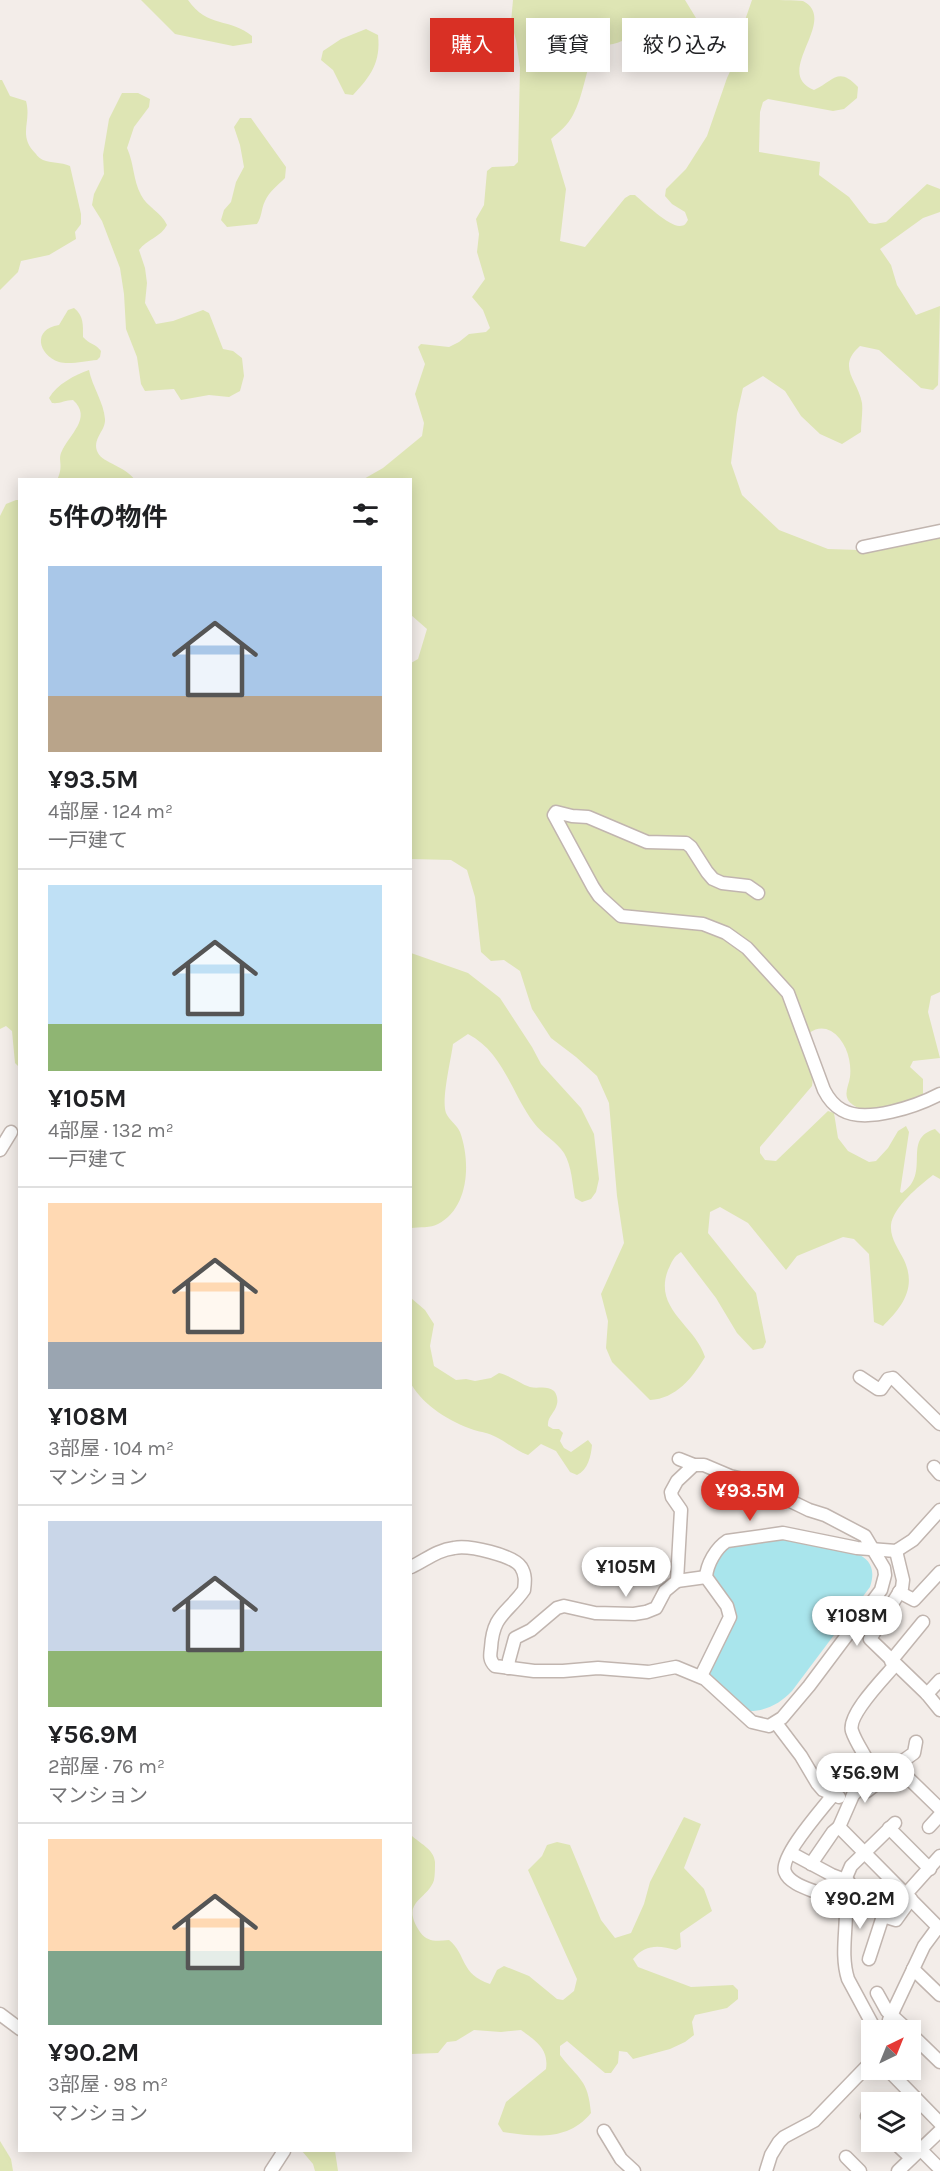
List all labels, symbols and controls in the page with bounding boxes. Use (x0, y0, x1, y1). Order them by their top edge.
chip: 購入 (430, 18, 514, 72)
chip: 賃貸 (526, 18, 610, 72)
chip: 絞り込み (622, 18, 748, 72)
icon: filters (349, 498, 382, 531)
text: 5件の物件 (48, 502, 167, 533)
icon: home (161, 605, 269, 713)
text: ¥93.5M (48, 764, 139, 795)
text: 4部屋 · 124 m² (48, 800, 173, 823)
text: 一戸建て (48, 829, 128, 852)
icon: home (161, 924, 269, 1032)
text: ¥105M (48, 1083, 127, 1114)
text: 4部屋 · 132 m² (48, 1119, 174, 1142)
text: 一戸建て (48, 1148, 128, 1171)
icon: home (161, 1242, 269, 1350)
text: ¥108M (48, 1401, 129, 1432)
text: 3部屋 · 104 m² (48, 1437, 174, 1460)
text: マンション (48, 1466, 148, 1489)
pin: ¥93.5M (701, 1471, 799, 1522)
text: ¥93.5M (715, 1479, 785, 1502)
pin: ¥105M (584, 1547, 668, 1598)
text: ¥105M (596, 1555, 656, 1578)
icon: home (161, 1560, 269, 1668)
pin: ¥108M (815, 1596, 899, 1647)
text: ¥108M (826, 1604, 888, 1627)
text: ¥56.9M (48, 1719, 138, 1750)
pin: ¥56.9M (816, 1753, 914, 1804)
text: 2部屋 · 76 m² (48, 1755, 165, 1778)
text: ¥56.9M (830, 1761, 900, 1784)
text: マンション (48, 1784, 148, 1807)
icon: home (161, 1878, 269, 1986)
pin: ¥90.2M (811, 1879, 909, 1930)
text: ¥90.2M (825, 1887, 895, 1910)
north arrow (861, 2020, 921, 2080)
map controls (861, 2020, 921, 2152)
text: ¥90.2M (48, 2037, 140, 2068)
text: 3部屋 · 98 m² (48, 2073, 168, 2096)
button: layers (861, 2092, 921, 2152)
text: マンション (48, 2102, 148, 2125)

